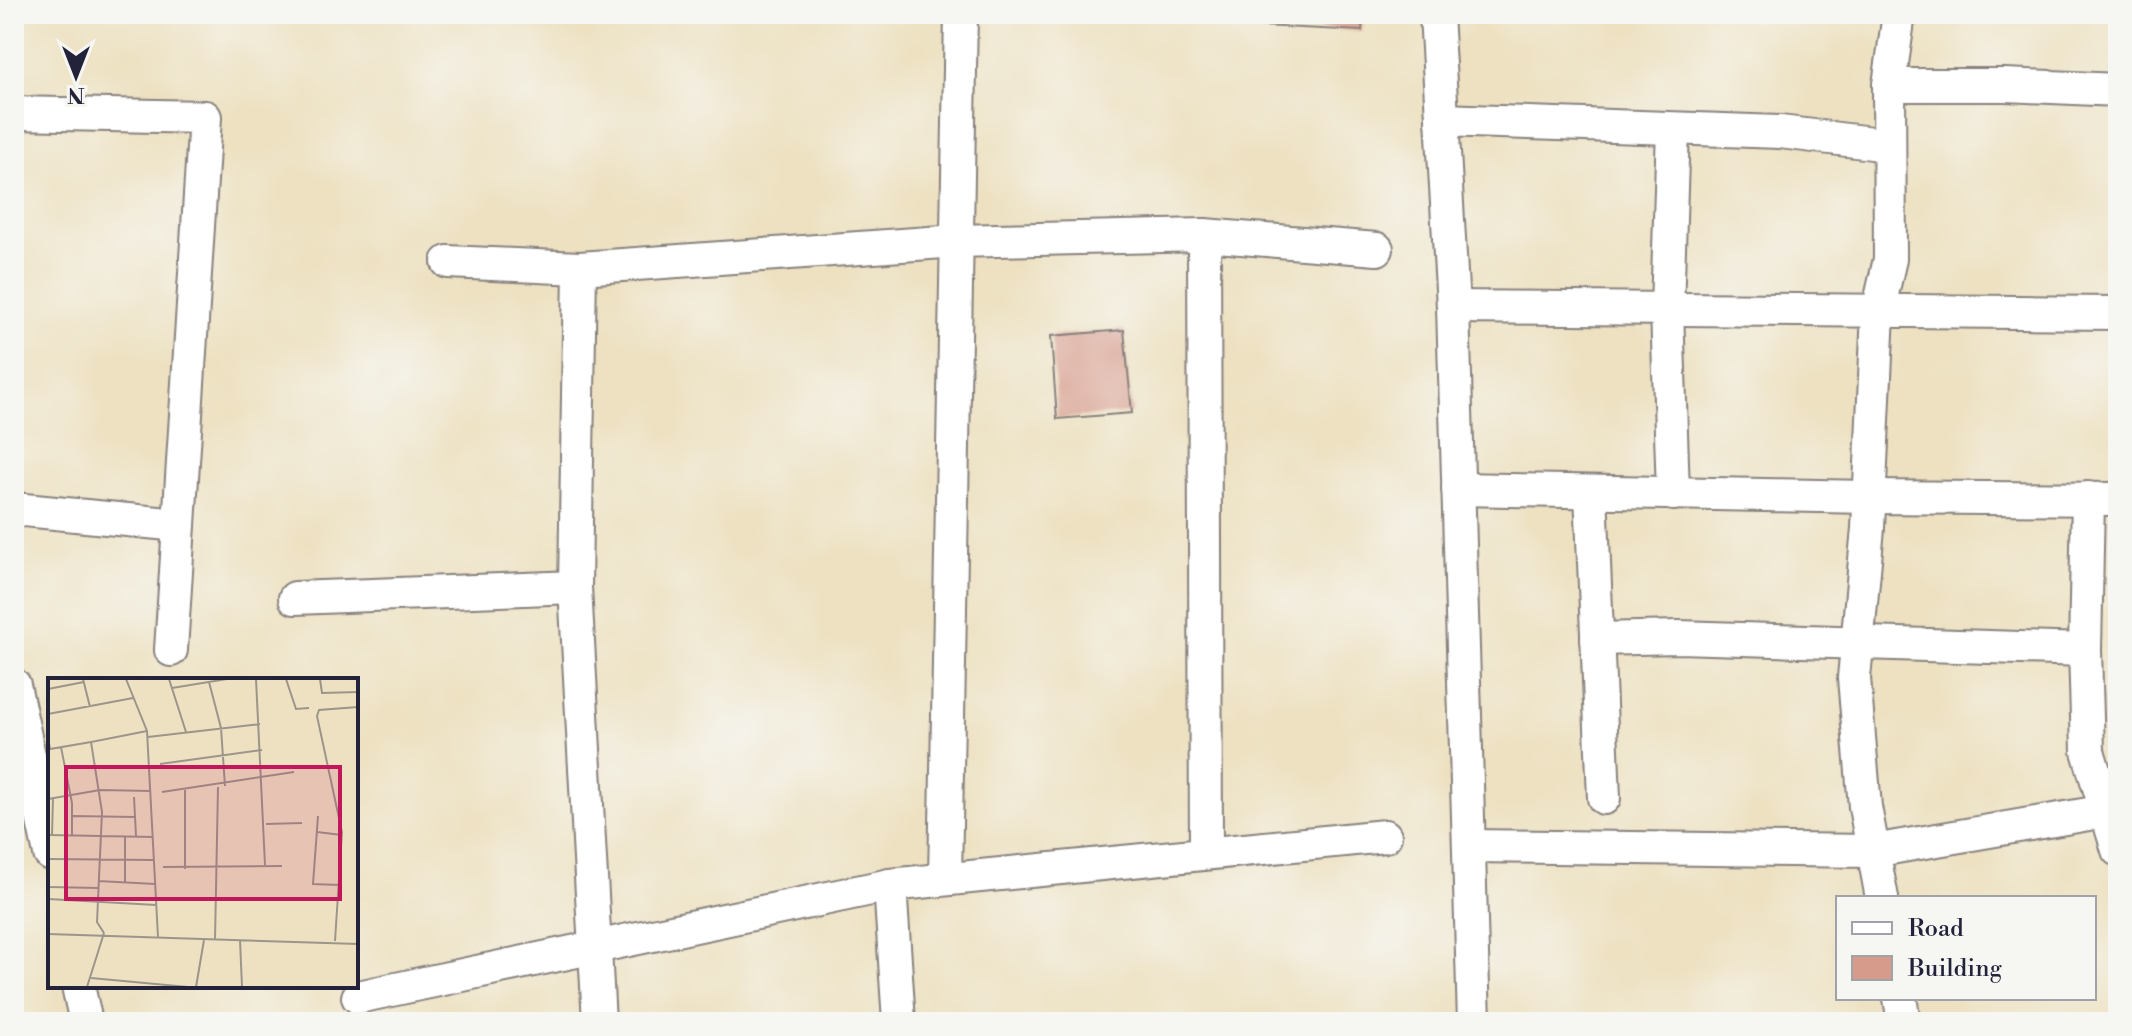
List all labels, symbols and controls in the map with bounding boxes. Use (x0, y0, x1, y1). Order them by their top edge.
north arrow (36, 36, 116, 116)
text: N (67, 81, 85, 108)
inset map (48, 678, 358, 988)
legend (1836, 896, 2096, 1000)
text: Road (1908, 914, 1964, 944)
text: Building (1907, 954, 2002, 984)

